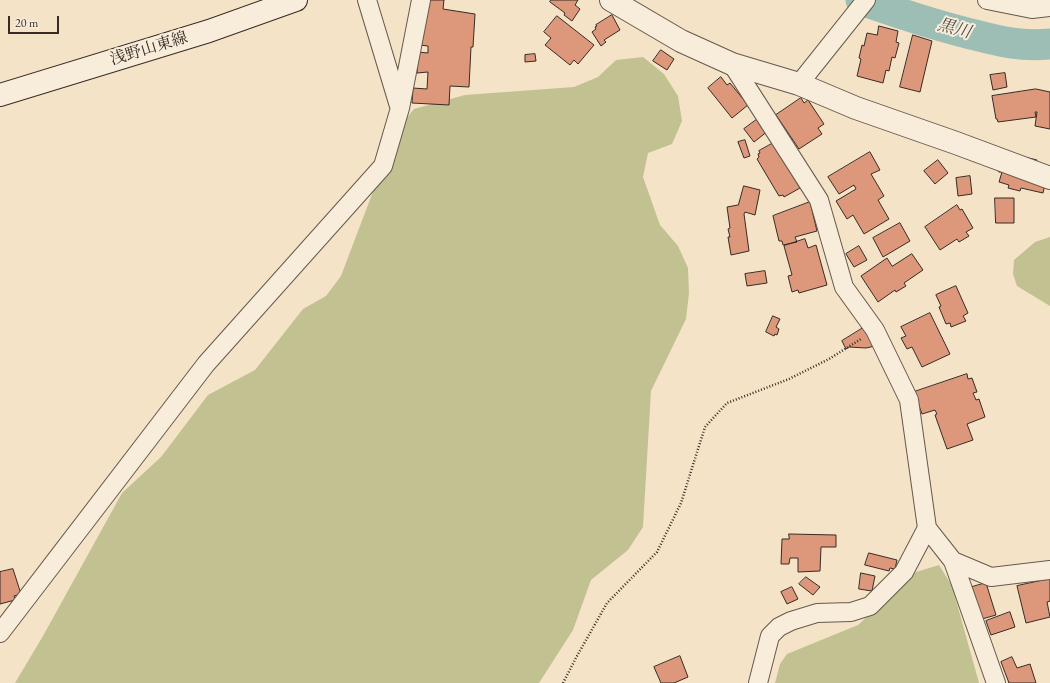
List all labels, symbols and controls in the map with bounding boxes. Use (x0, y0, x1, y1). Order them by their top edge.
scale bar (10, 8, 61, 34)
text: 20 m (15, 15, 38, 31)
water label: 黒川 (935, 15, 973, 43)
street label: 浅野山東線 (108, 28, 190, 70)

